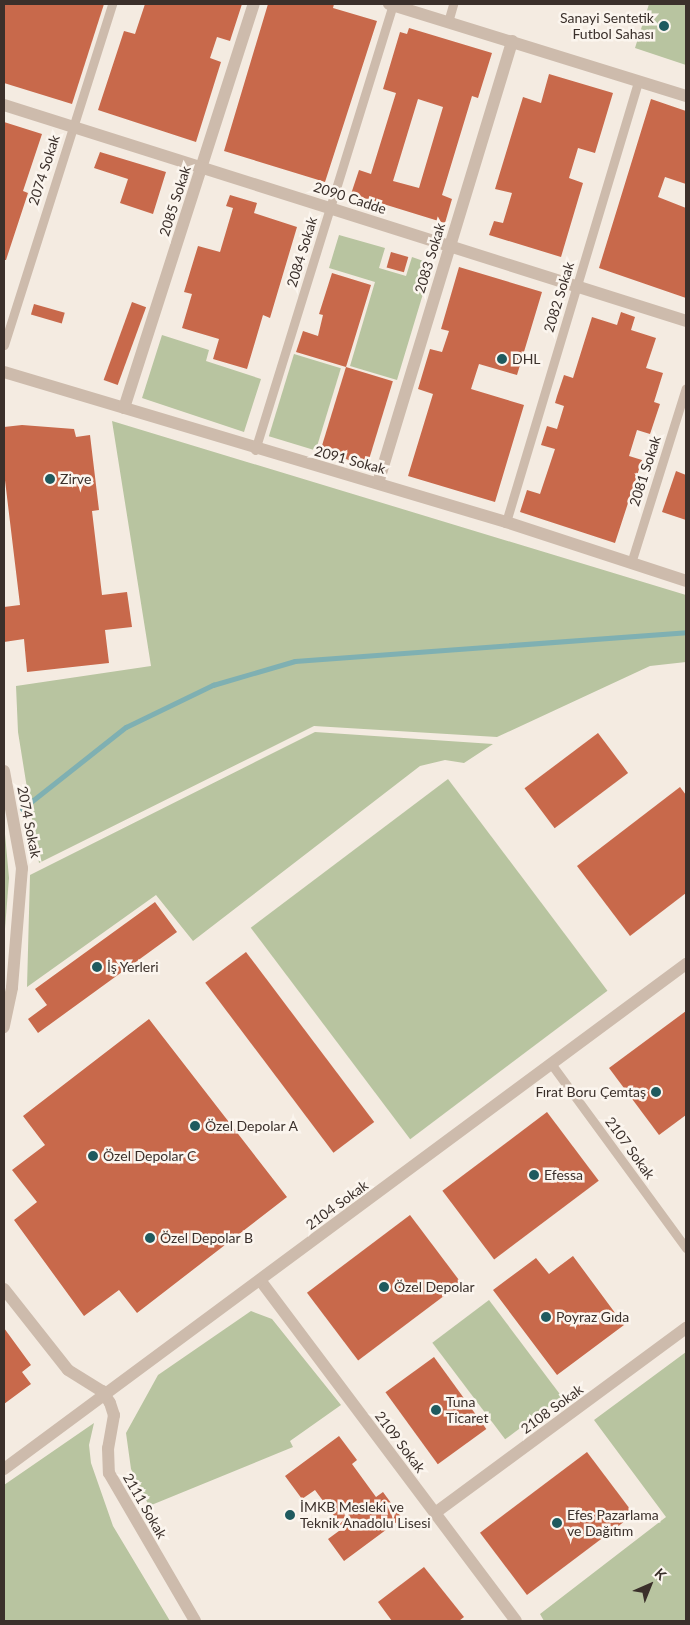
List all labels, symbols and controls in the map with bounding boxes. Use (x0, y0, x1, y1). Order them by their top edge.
place label: Sanayi Sentetik Futbol Sahası (560, 10, 654, 42)
marker: Sanayi Sentetik Futbol Sahası (658, 20, 670, 32)
street label: 2074 Sokak (25, 133, 63, 207)
street label: 2085 Sokak (156, 164, 194, 238)
street label: 2090 Cadde (312, 178, 388, 218)
street label: 2084 Sokak (283, 215, 321, 289)
street label: 2083 Sokak (411, 221, 449, 295)
street label: 2082 Sokak (540, 260, 578, 334)
place label: DHL (512, 351, 541, 367)
marker: DHL (496, 353, 508, 365)
street label: 2081 Sokak (626, 434, 664, 508)
street label: 2091 Sokak (313, 442, 387, 478)
place label: Zirve (60, 471, 91, 487)
marker: Zirve (44, 473, 56, 485)
street label: 2074 Sokak (14, 785, 44, 859)
place label: İş Yerleri (107, 959, 159, 975)
marker: İş Yerleri (91, 961, 103, 973)
place label: Fırat Boru Çemtaş (535, 1084, 646, 1100)
marker: Fırat Boru Çemtaş (650, 1086, 662, 1098)
street label: 2107 Sokak (602, 1114, 658, 1182)
place label: Özel Depolar A (205, 1118, 299, 1134)
marker: Özel Depolar A (189, 1120, 201, 1132)
place label: Özel Depolar C (103, 1148, 197, 1164)
marker: Özel Depolar C (87, 1150, 99, 1162)
place label: Efessa (544, 1167, 583, 1183)
marker: Efessa (528, 1169, 540, 1181)
street label: 2104 Sokak (303, 1177, 371, 1233)
place label: Özel Depolar B (160, 1230, 253, 1246)
marker: Özel Depolar B (144, 1232, 156, 1244)
place label: Özel Depolar (394, 1279, 475, 1295)
marker: Özel Depolar (378, 1281, 390, 1293)
place label: Poyraz Gıda (556, 1309, 629, 1325)
marker: Poyraz Gıda (540, 1311, 552, 1323)
street label: 2108 Sokak (518, 1381, 586, 1437)
place label: Tuna Ticaret (446, 1394, 488, 1426)
marker: Tuna Ticaret (430, 1404, 442, 1416)
street label: 2109 Sokak (371, 1408, 429, 1476)
street label: 2111 Sokak (120, 1470, 170, 1542)
place label: İMKB Mesleki ve Teknik Anadolu Lisesi (300, 1499, 431, 1531)
place label: Efes Pazarlama ve Dağıtım (567, 1507, 659, 1540)
marker: İMKB Mesleki ve Teknik Anadolu Lisesi (284, 1509, 296, 1521)
marker: Efes Pazarlama ve Dağıtım (551, 1517, 563, 1529)
north arrow (625, 1560, 675, 1610)
text: K (651, 1564, 670, 1583)

